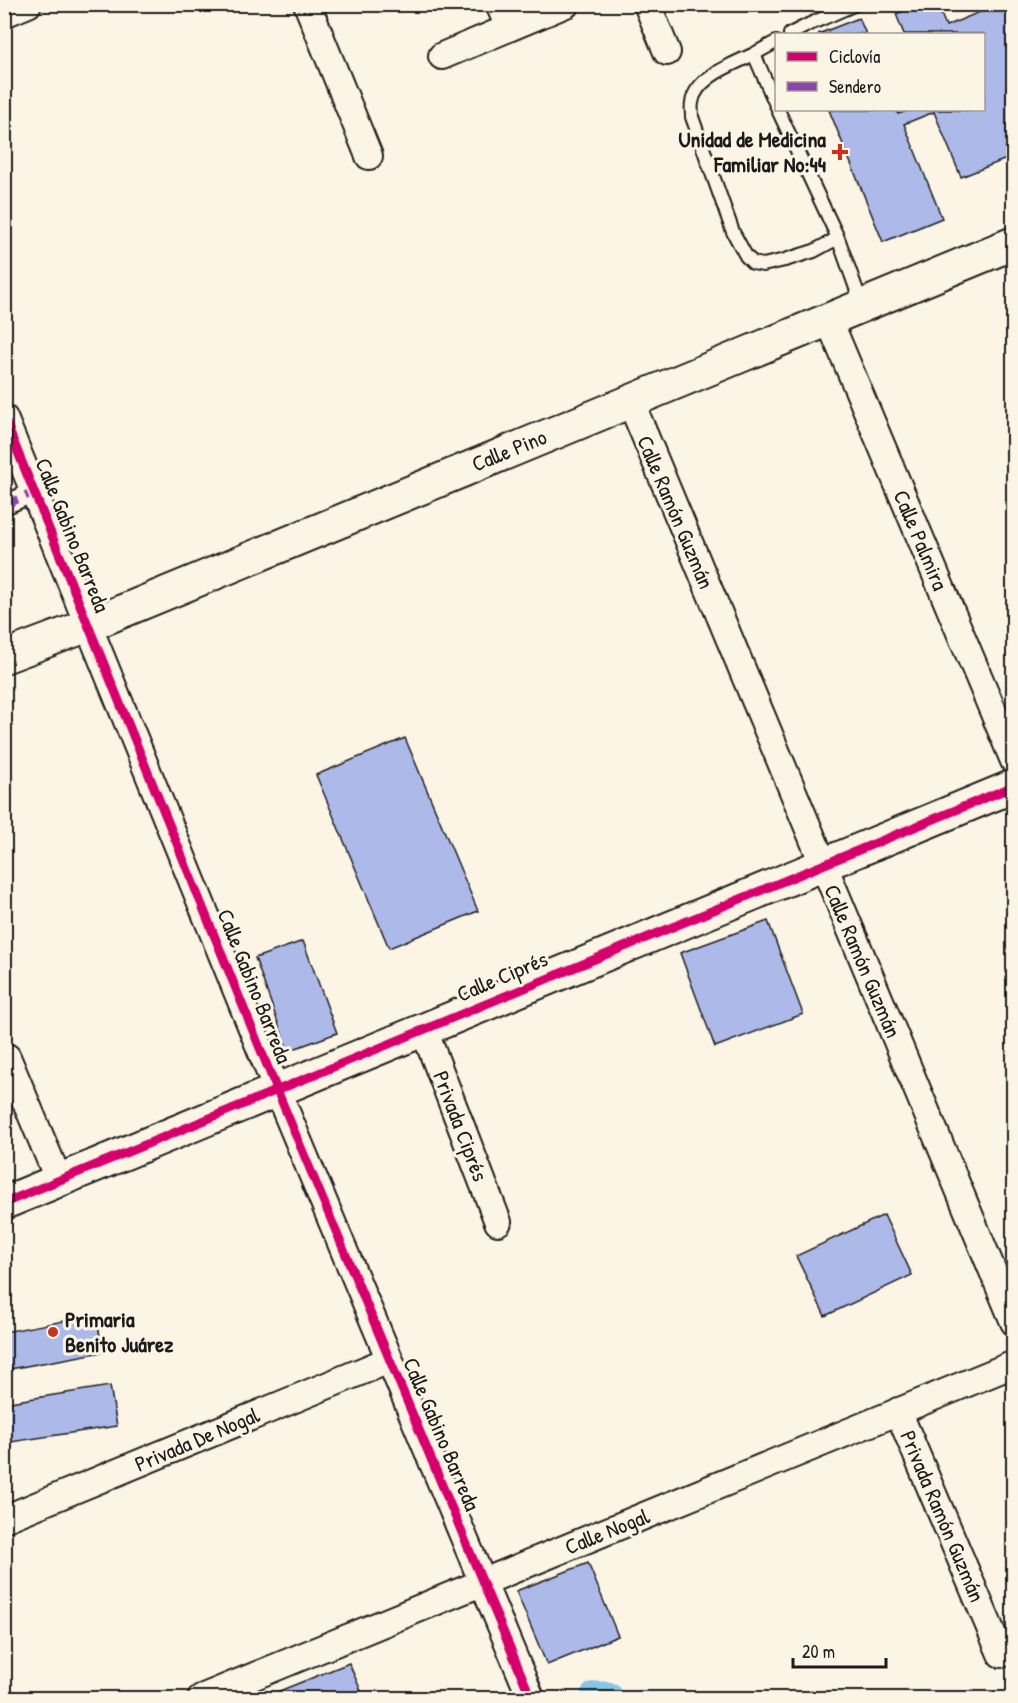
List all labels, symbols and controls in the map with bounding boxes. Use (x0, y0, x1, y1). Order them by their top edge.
legend (775, 33, 985, 111)
text: Ciclovía (829, 44, 880, 69)
text: Sendero (829, 74, 881, 99)
place label: Unidad de Medicina Familiar No:44 (678, 124, 826, 179)
marker: Unidad de Medicina Familiar No:44 (831, 143, 849, 161)
street label: Calle Pino (467, 421, 551, 479)
street label: Calle Ramón Guzmán (630, 431, 722, 593)
street label: Calle Gabino Barreda (28, 453, 118, 617)
street label: Calle Palmira (886, 485, 956, 595)
street label: Calle Ramón Guzmán (817, 880, 909, 1042)
street label: Calle Gabino Barreda (210, 904, 300, 1068)
street label: Calle Ciprés (452, 943, 552, 1009)
street label: Privada Ciprés (426, 1067, 496, 1185)
place label: Primaria Benito Juárez (65, 1304, 174, 1359)
marker: Primaria Benito Juárez (46, 1325, 60, 1339)
street label: Calle Gabino Barreda (396, 1353, 488, 1516)
street label: Privada De Nogal (130, 1399, 264, 1479)
street label: Privada Ramón Guzmán (893, 1426, 993, 1606)
street label: Calle Nogal (560, 1500, 654, 1562)
scale bar (793, 1631, 886, 1669)
text: 20 m (802, 1639, 835, 1664)

